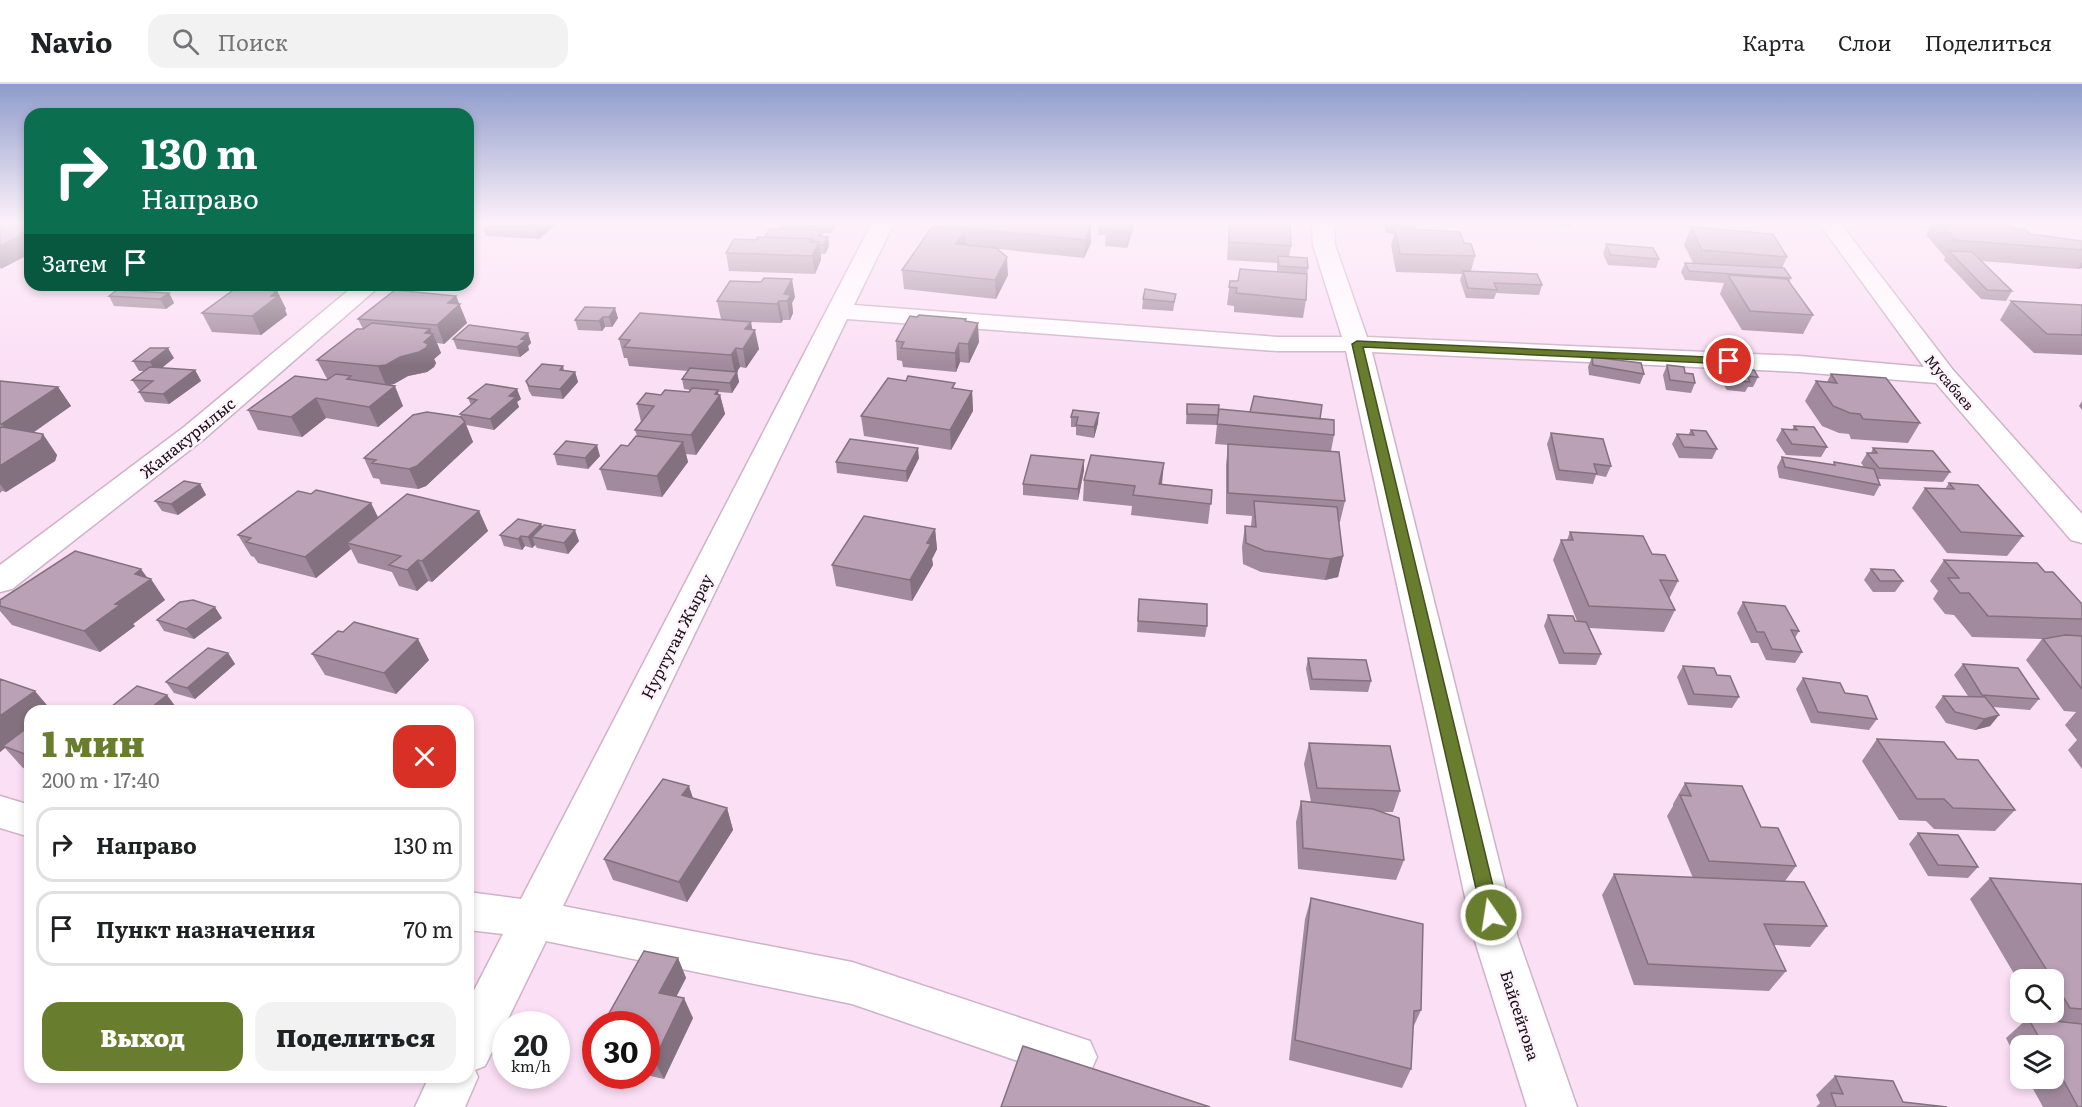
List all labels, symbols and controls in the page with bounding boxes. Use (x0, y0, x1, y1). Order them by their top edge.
search box (148, 14, 568, 68)
text: Navio (30, 20, 112, 62)
icon: search (169, 25, 202, 58)
text: Поиск (217, 25, 288, 58)
text: Карта (1742, 26, 1805, 57)
text: Слои (1838, 26, 1892, 57)
text: Поделиться (1925, 26, 2052, 57)
text: 130 m (141, 120, 258, 182)
icon: right (42, 132, 120, 210)
text: Направо (141, 177, 259, 217)
text: Затем (42, 246, 107, 279)
icon: arrive (119, 246, 152, 279)
pin (1703, 335, 1754, 386)
icon: arrive (1712, 344, 1745, 377)
street label: Мусабаев (1921, 350, 1979, 414)
street label: Жанакурылыс (134, 391, 240, 483)
street label: Нуртуган Жырау (634, 568, 718, 703)
text: 1 мин (42, 715, 145, 768)
button: close (393, 725, 456, 788)
text: 200 m · 17:40 (42, 764, 159, 794)
icon: right (45, 828, 78, 861)
text: Направо (96, 828, 197, 861)
text: 130 m (394, 828, 453, 861)
position arrow (1459, 883, 1523, 947)
icon: arrive (45, 912, 78, 945)
text: Пункт назначения (96, 912, 315, 945)
text: 70 m (403, 912, 453, 945)
street label: Байсейтова (1495, 967, 1547, 1064)
map controls (2010, 969, 2064, 1089)
button: search (2010, 969, 2064, 1023)
button: Выход (42, 1002, 243, 1071)
button: Поделиться (255, 1002, 456, 1071)
speed limit sign: 30 (582, 1011, 660, 1089)
text: 20 (514, 1021, 548, 1065)
button: layers (2010, 1035, 2064, 1089)
text: km/h (511, 1054, 551, 1077)

